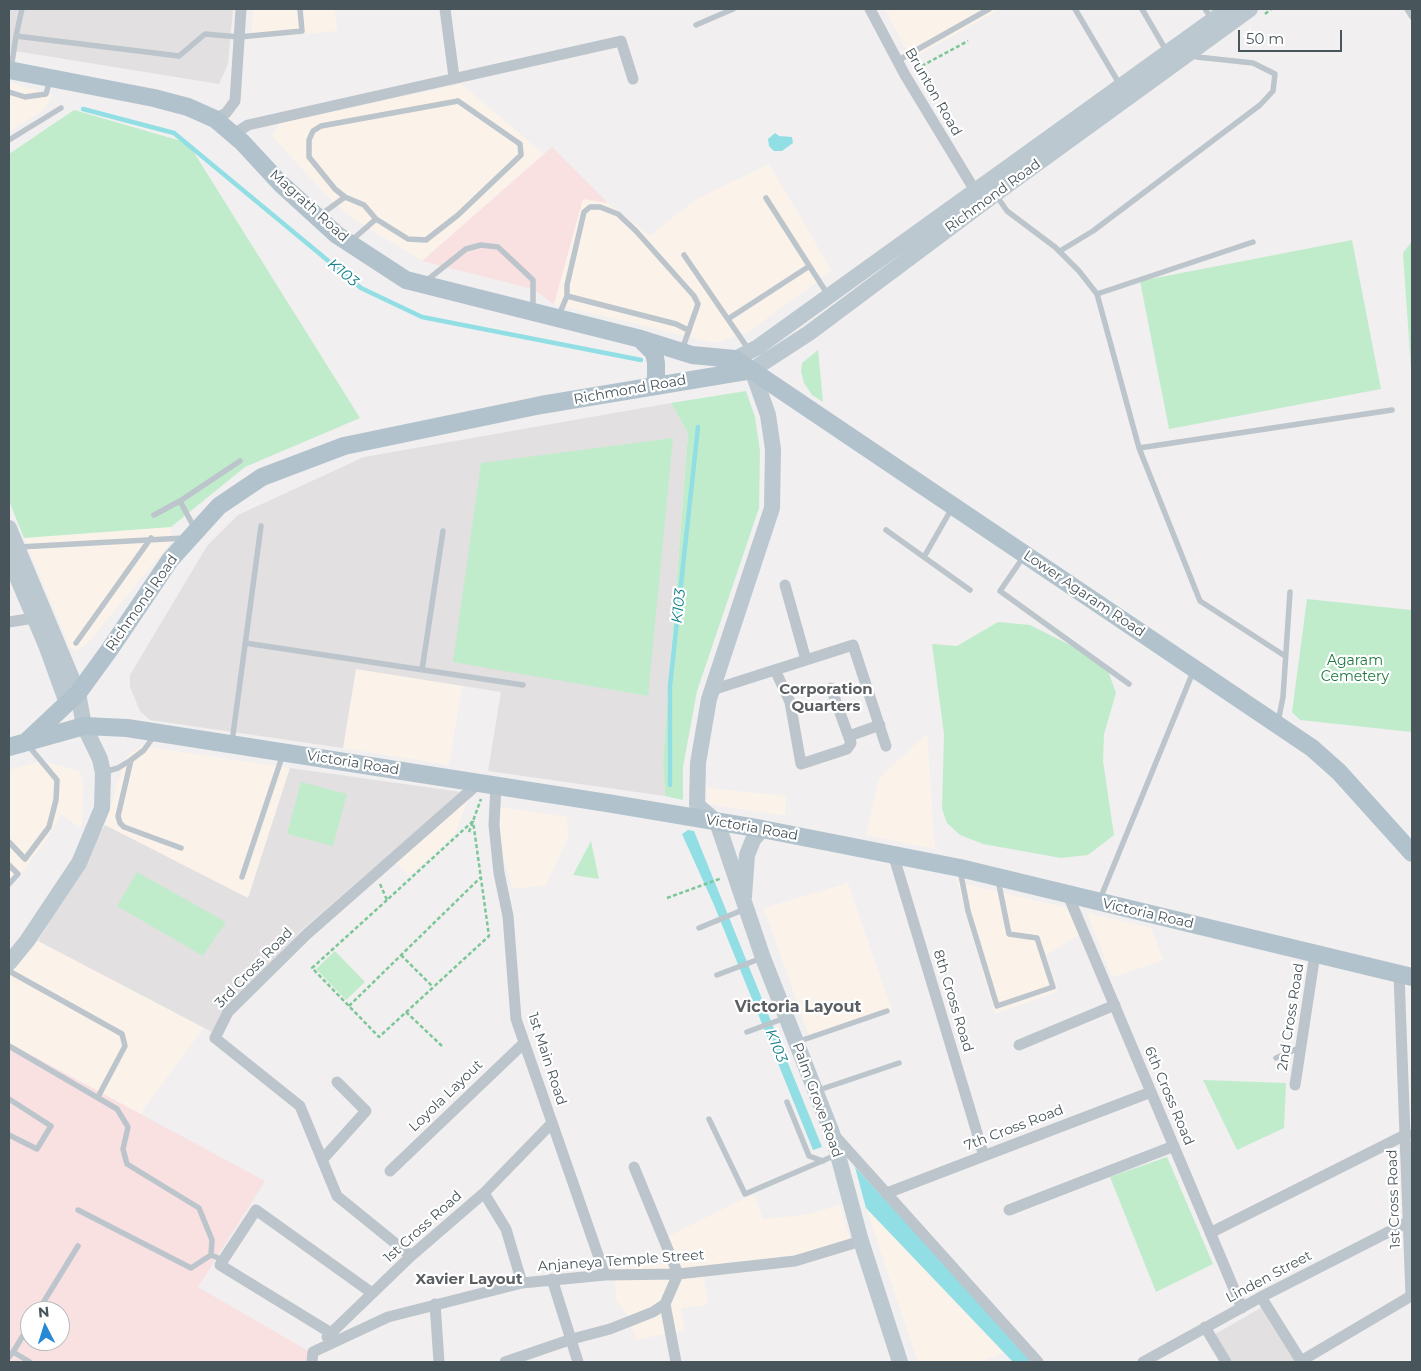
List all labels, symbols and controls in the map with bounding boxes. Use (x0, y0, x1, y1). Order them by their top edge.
scale bar (1241, 20, 1345, 52)
text: 50 m (1246, 29, 1284, 48)
street label: Brunton Road (901, 45, 965, 139)
street label: Richmond Road (942, 156, 1044, 236)
street label: Magrath Road (266, 166, 352, 246)
water label: K103 (324, 255, 362, 291)
street label: Richmond Road (572, 372, 688, 408)
street label: Lower Agaram Road (1020, 547, 1148, 641)
street label: Richmond Road (102, 551, 182, 655)
water label: K103 (668, 588, 690, 624)
park label: Agaram Cemetery (1321, 653, 1389, 686)
district label: Corporation Quarters (779, 681, 873, 716)
street label: Victoria Road (306, 747, 400, 779)
street label: Victoria Road (705, 812, 799, 844)
street label: Victoria Road (1101, 895, 1195, 933)
street label: 3rd Cross Road (212, 925, 296, 1011)
street label: 8th Cross Road (929, 948, 977, 1054)
street label: 2nd Cross Road (1274, 962, 1308, 1072)
district label: Victoria Layout (735, 997, 861, 1017)
street label: 1st Main Road (524, 1011, 570, 1107)
water label: K103 (761, 1027, 791, 1065)
street label: Palm Grove Road (788, 1040, 846, 1160)
street label: 6th Cross Road (1141, 1044, 1197, 1148)
street label: Loyola Layout (406, 1057, 486, 1135)
street label: 7th Cross Road (962, 1101, 1066, 1155)
street label: 1st Cross Road (1384, 1149, 1404, 1249)
street label: 1st Cross Road (380, 1188, 466, 1266)
street label: Anjaneya Temple Street (537, 1247, 705, 1275)
street label: Linden Street (1223, 1247, 1315, 1307)
district label: Xavier Layout (416, 1271, 522, 1289)
north arrow (20, 1301, 70, 1351)
text: N (37, 1303, 50, 1322)

